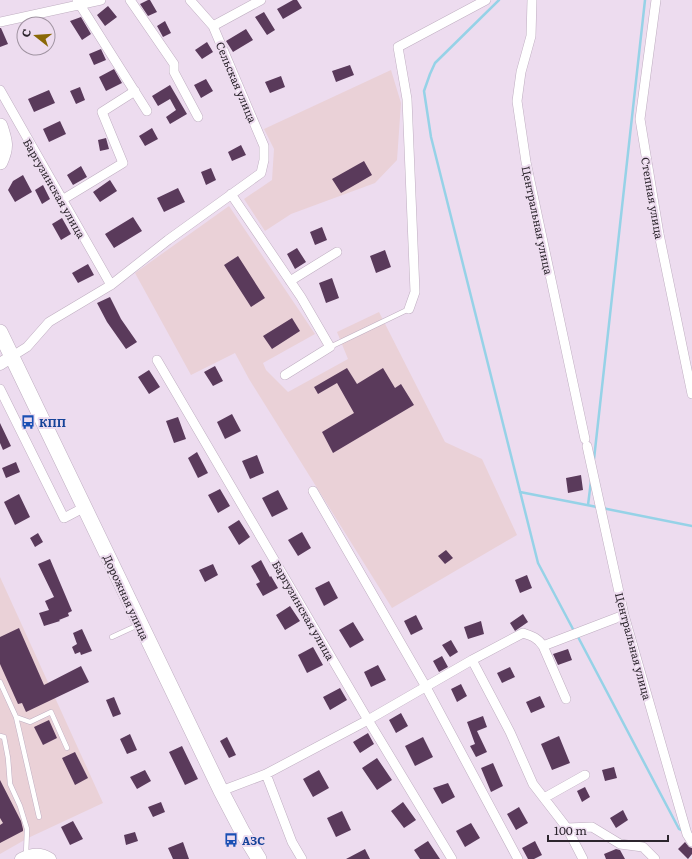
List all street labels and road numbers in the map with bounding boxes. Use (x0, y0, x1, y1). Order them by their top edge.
street label: Сельская улица (213, 39, 261, 125)
street label: Баргузинская улица (20, 135, 90, 241)
street label: Степная улица (638, 156, 668, 240)
street label: Центральная улица (519, 164, 557, 276)
street label: Дорожная улица (100, 552, 154, 642)
street label: Баргузинская улица (269, 557, 339, 663)
street label: Центральная улица (612, 590, 656, 702)

